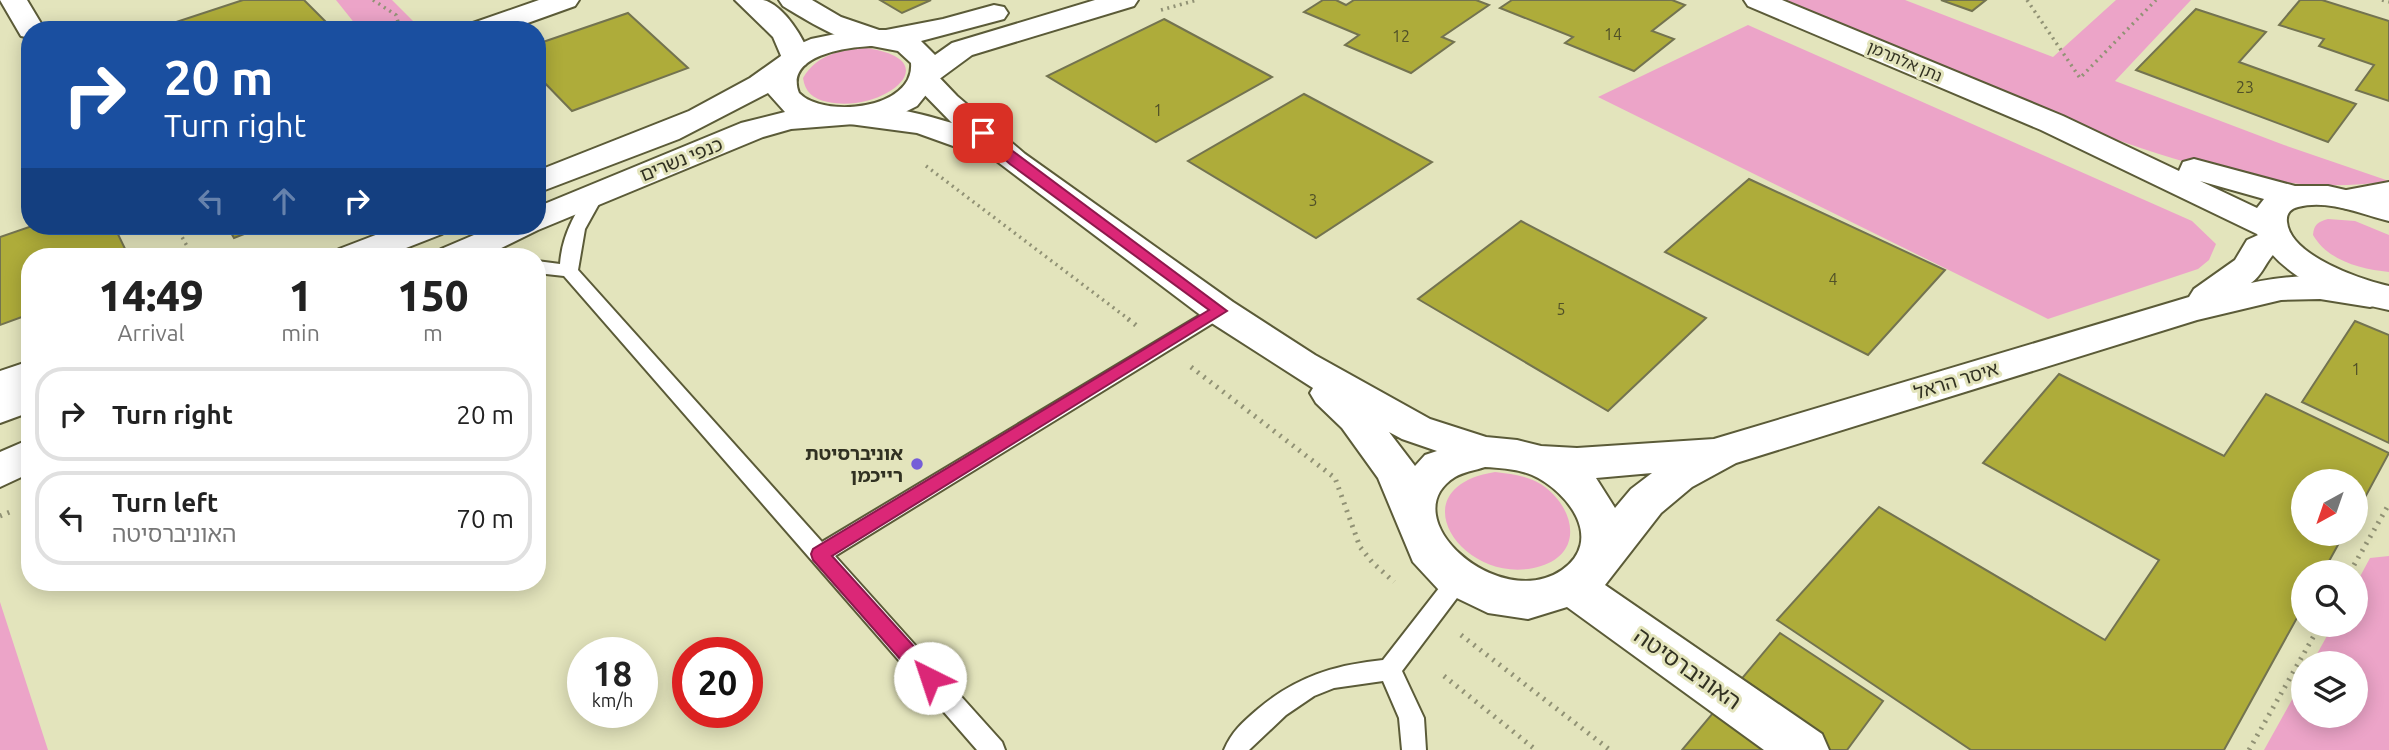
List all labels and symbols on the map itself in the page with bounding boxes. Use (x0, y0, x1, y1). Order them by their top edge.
house number: 14 (1604, 25, 1622, 43)
house number: 12 (1392, 27, 1410, 45)
street label: נתן אלתרמן (1865, 37, 1945, 85)
house number: 23 (2236, 78, 2254, 96)
house number: 1 (1153, 101, 1163, 119)
pin (953, 103, 1013, 163)
street label: כנפי נשרים (636, 132, 726, 186)
house number: 3 (1308, 191, 1318, 209)
house number: 4 (1828, 270, 1838, 288)
house number: 5 (1556, 300, 1566, 318)
street label: איסר הראל (1911, 357, 2001, 403)
house number: 1 (2351, 360, 2361, 378)
place label: אוניברסיטת רייכמן (805, 442, 903, 486)
marker: אוניברסיטת רייכמן (909, 456, 925, 472)
north arrow (2291, 469, 2368, 546)
street label: האוניברסיטה (1630, 622, 1746, 714)
speed limit sign: 20 (672, 637, 763, 728)
position arrow (893, 641, 967, 715)

